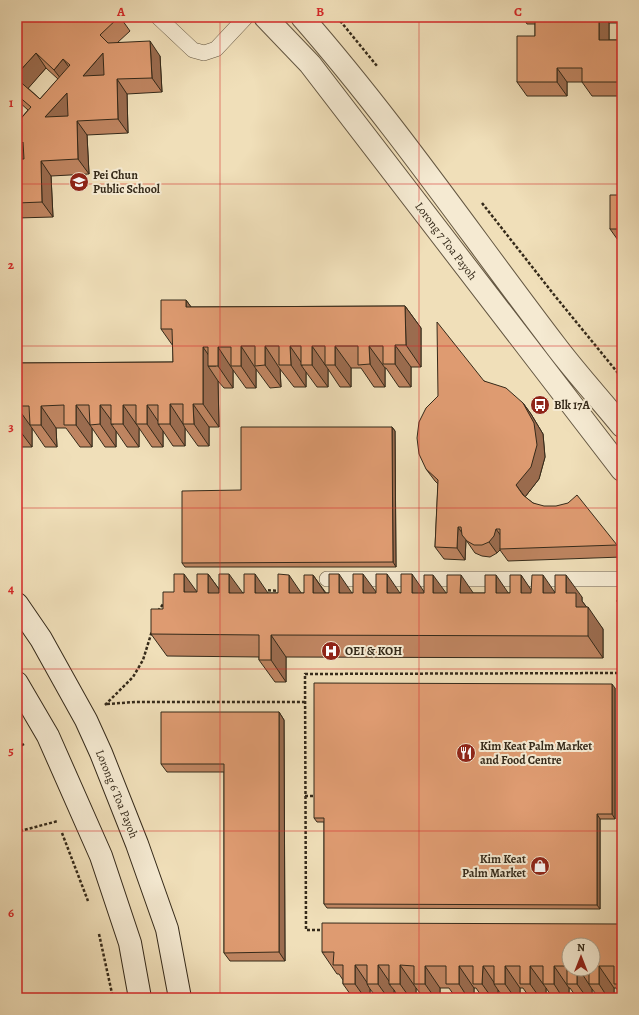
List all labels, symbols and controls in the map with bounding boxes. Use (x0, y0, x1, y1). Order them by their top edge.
text: A (116, 3, 126, 20)
text: B (316, 3, 324, 20)
text: C (514, 3, 522, 20)
text: 1 (9, 94, 14, 111)
place label: Pei Chun Public School (93, 167, 161, 197)
school or university icon: Pei Chun Public School (68, 171, 90, 193)
street label: Lorong 7 Toa Payoh (411, 199, 481, 284)
text: 2 (8, 256, 15, 273)
bus stop icon: Blk 17A (529, 394, 551, 416)
place label: Blk 17A (554, 397, 590, 413)
text: 3 (8, 418, 14, 435)
text: 4 (8, 580, 14, 597)
hospital icon: OEI & KOH (320, 640, 342, 662)
place label: OEI & KOH (345, 643, 402, 659)
place label: Kim Keat Palm Market and Food Centre (480, 738, 592, 768)
text: 5 (8, 742, 14, 759)
restaurant icon: Kim Keat Palm Market and Food Centre (455, 742, 477, 764)
street label: Lorong 6 Toa Payoh (92, 747, 142, 841)
place label: Kim Keat Palm Market (462, 851, 526, 881)
shop icon: Kim Keat Palm Market (529, 855, 551, 877)
text: 6 (8, 904, 14, 921)
north arrow (561, 937, 601, 977)
text: N (577, 940, 585, 955)

